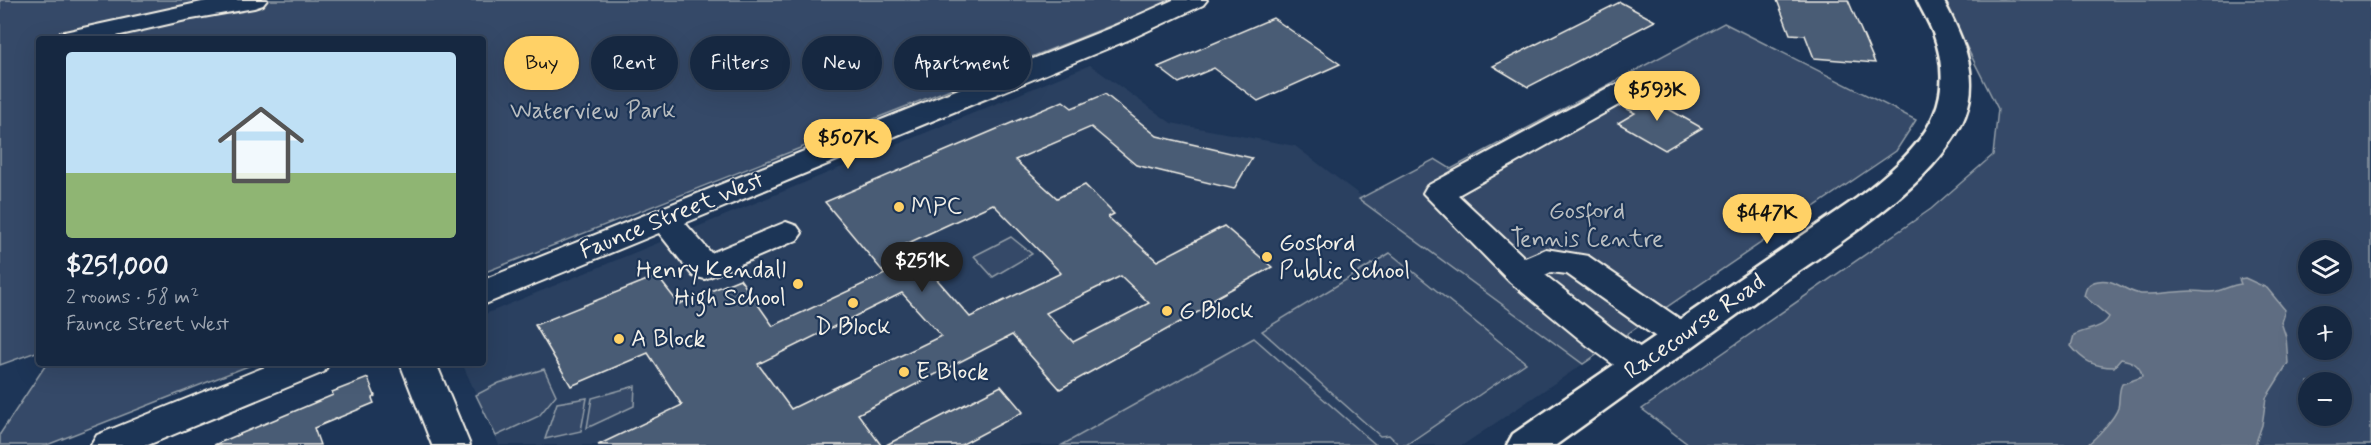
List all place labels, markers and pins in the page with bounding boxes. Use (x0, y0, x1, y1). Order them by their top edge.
pin: $593K (1615, 71, 1699, 122)
pin: $507K (806, 119, 890, 170)
place label: MPC (911, 192, 962, 223)
pin: $447K (1725, 194, 1809, 245)
marker: MPC (892, 200, 906, 214)
place label: Gosford Public School (1279, 228, 1410, 287)
pin: $251K (880, 242, 964, 293)
marker: Gosford Public School (1260, 250, 1274, 264)
place label: Henry Kendall High School (636, 255, 786, 317)
marker: Henry Kendall High School (791, 277, 805, 291)
marker: D Block (846, 296, 860, 310)
place label: G Block (1179, 296, 1254, 327)
marker: G Block (1160, 304, 1174, 318)
place label: D Block (815, 312, 891, 343)
place label: A Block (631, 324, 706, 355)
marker: A Block (612, 332, 626, 346)
place label: E Block (916, 357, 989, 388)
marker: E Block (897, 365, 911, 379)

